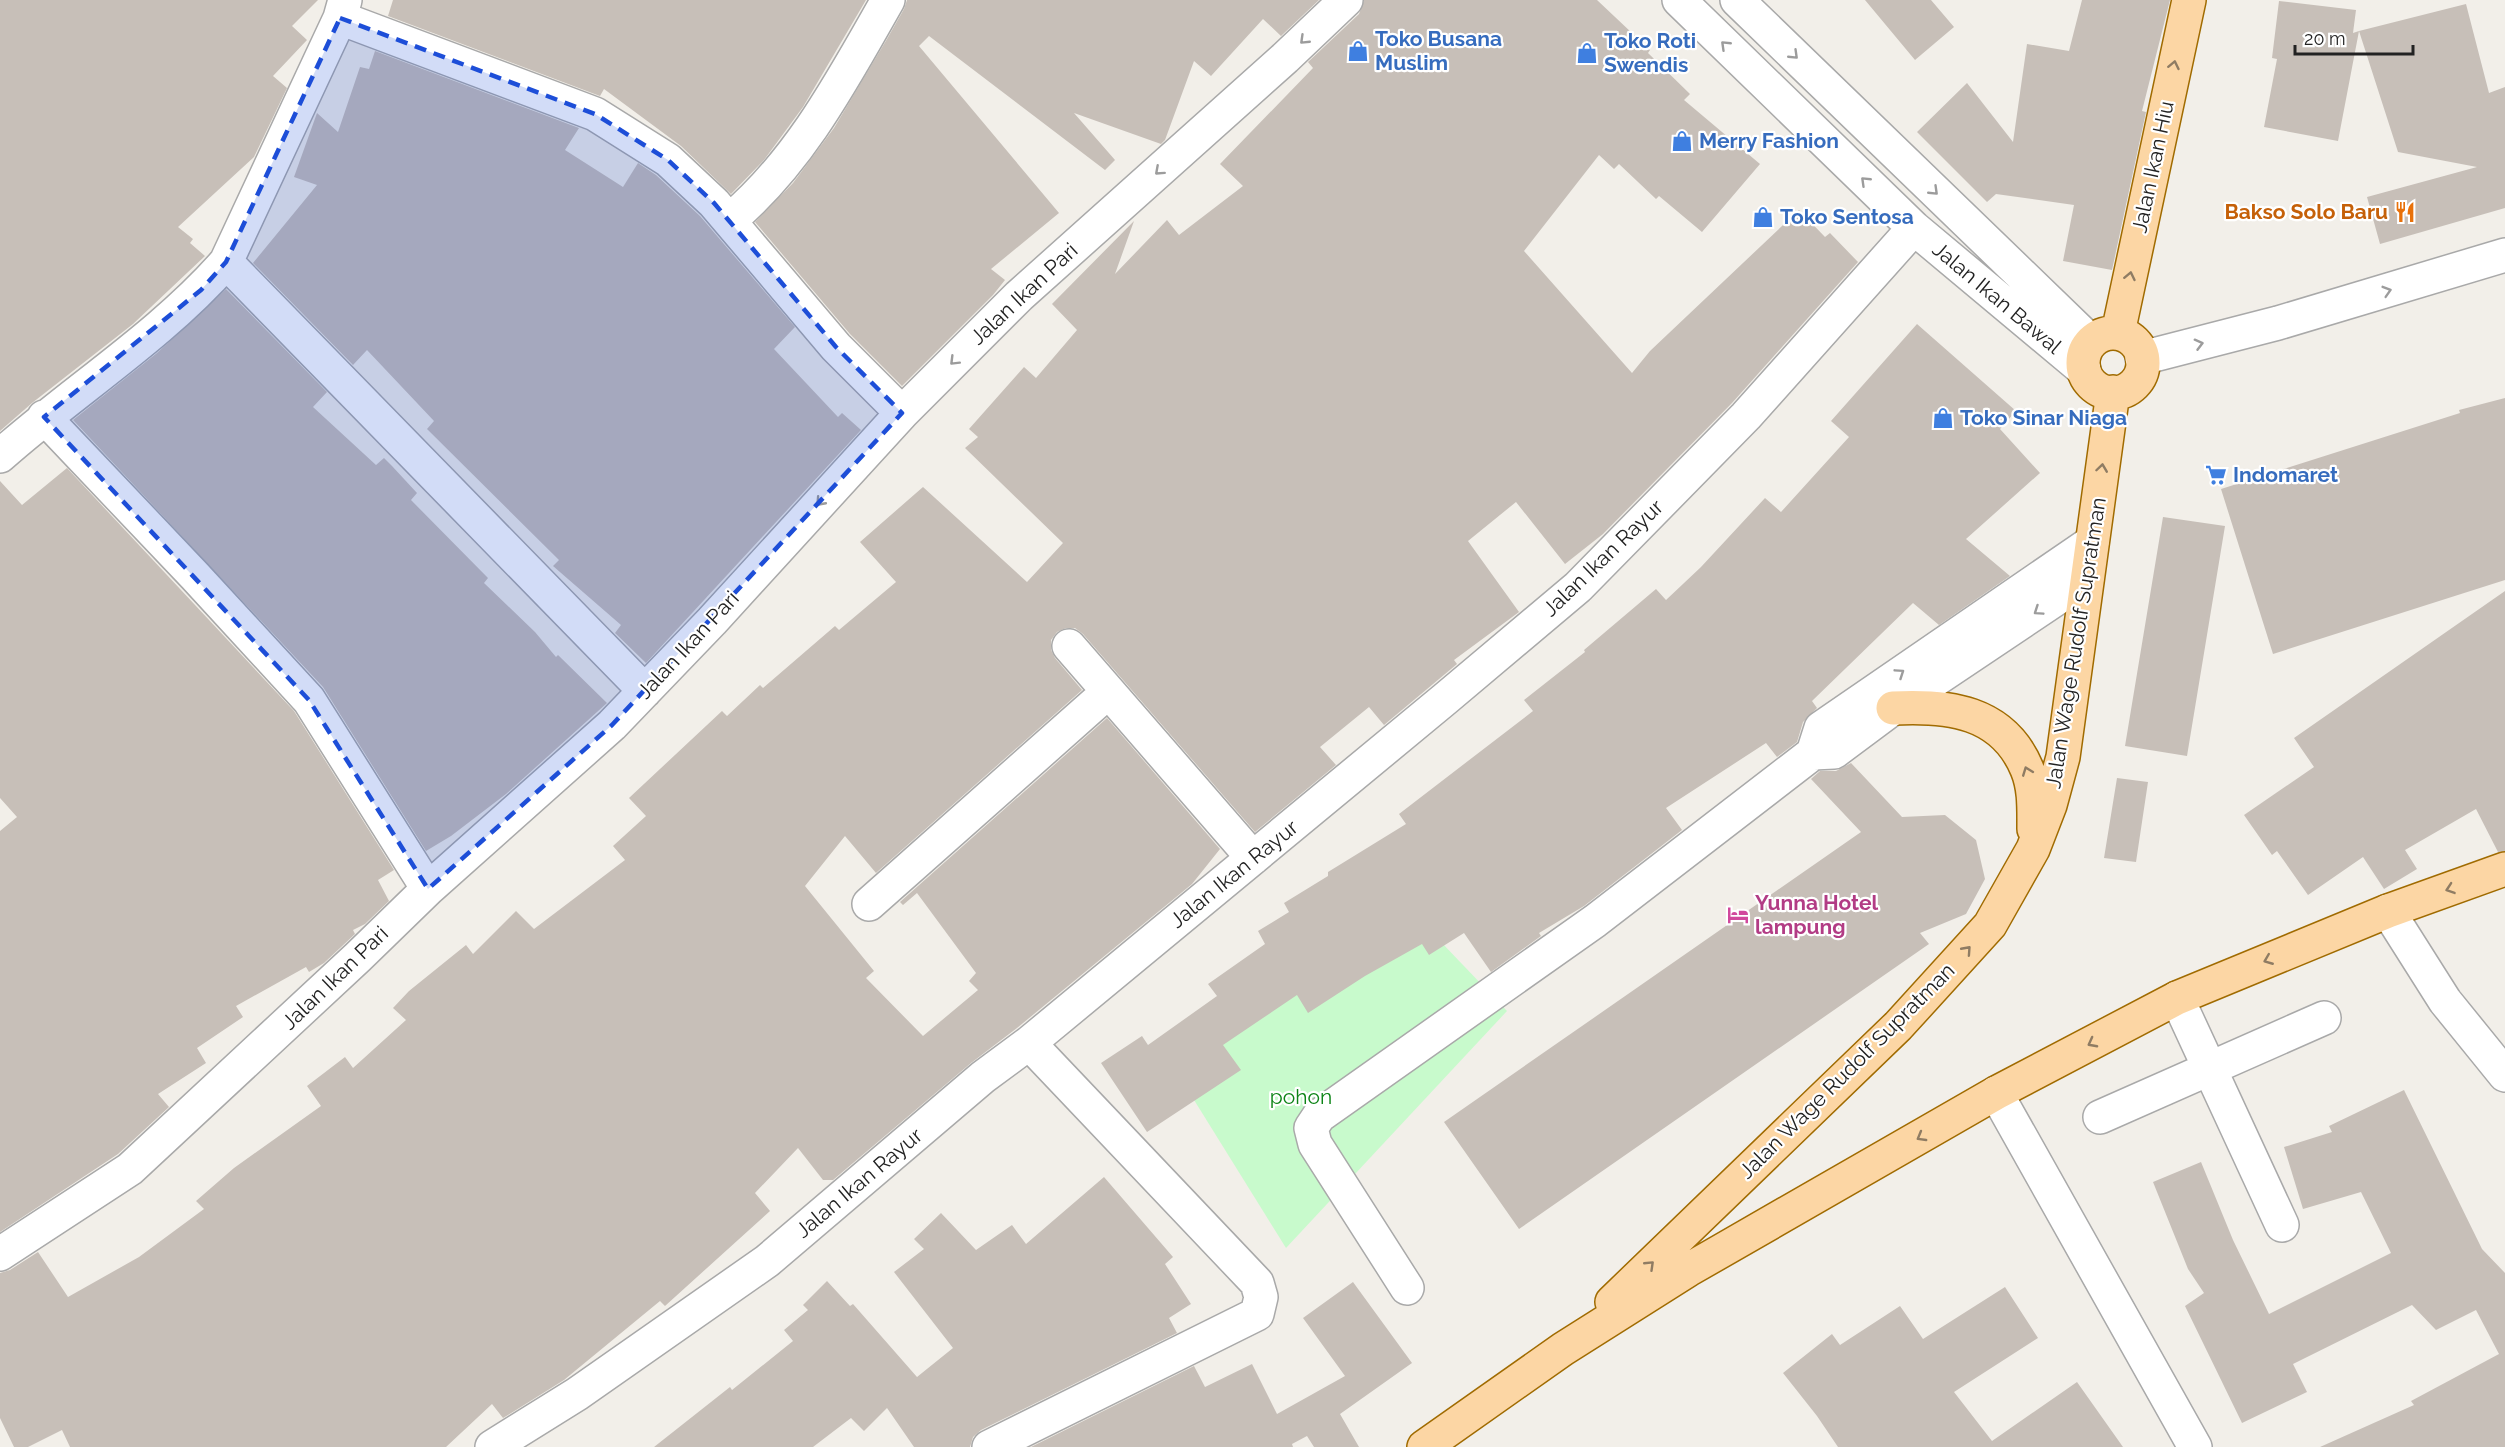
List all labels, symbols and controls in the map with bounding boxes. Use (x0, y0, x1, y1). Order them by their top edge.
scale bar (2295, 18, 2414, 56)
place label: Toko Busana Muslim (1375, 26, 1502, 75)
place label: Toko Roti Swendis (1604, 28, 1696, 77)
text: 20 m (2304, 28, 2346, 49)
one-way arrow (1300, 33, 1311, 44)
shop icon: Toko Busana Muslim (1346, 39, 1370, 63)
shop icon: Toko Roti Swendis (1575, 41, 1599, 65)
one-way arrow (1721, 41, 1732, 52)
one-way arrow (1787, 48, 1798, 59)
one-way arrow (2167, 60, 2180, 70)
street label: Jalan Ikan Hiu (2126, 99, 2179, 235)
place label: Merry Fashion (1699, 128, 1839, 153)
shop icon: Merry Fashion (1670, 129, 1694, 153)
one-way arrow (1155, 164, 1166, 175)
one-way arrow (1861, 177, 1872, 188)
one-way arrow (1927, 184, 1938, 195)
place label: Bakso Solo Baru (2224, 199, 2388, 224)
restaurant icon: Bakso Solo Baru (2393, 200, 2417, 224)
place label: Toko Sentosa (1780, 204, 1914, 229)
shop icon: Toko Sentosa (1751, 205, 1775, 229)
street label: Jalan Ikan Bawal (1928, 236, 2067, 359)
street label: Jalan Ikan Pari (965, 237, 1083, 350)
one-way arrow (2123, 272, 2136, 282)
one-way arrow (2381, 285, 2392, 298)
one-way arrow (2194, 338, 2204, 351)
one-way arrow (951, 353, 962, 364)
place label: Toko Sinar Niaga (1960, 405, 2127, 430)
shop icon: Toko Sinar Niaga (1931, 406, 1955, 430)
place label: Indomaret (2233, 462, 2338, 487)
one-way arrow (2096, 463, 2108, 472)
supermarket icon: Indomaret (2204, 463, 2228, 487)
street label: Jalan Ikan Rayur (1537, 494, 1668, 621)
one-way arrow (816, 496, 827, 506)
street label: Jalan Wage Rudolf Supratman (2040, 496, 2111, 790)
street label: Jalan Ikan Pari (631, 586, 744, 704)
one-way arrow (2034, 604, 2045, 615)
one-way arrow (1893, 669, 1904, 680)
one-way arrow (2021, 766, 2034, 776)
street label: Jalan Ikan Rayur (1165, 814, 1303, 933)
one-way arrow (2445, 881, 2456, 894)
place label: Yunna Hotel lampung (1755, 890, 1879, 939)
hotel icon: Yunna Hotel lampung (1726, 903, 1750, 927)
street label: Jalan Ikan Pari (276, 921, 393, 1034)
one-way arrow (1960, 946, 1971, 957)
one-way arrow (2264, 953, 2275, 965)
street label: Jalan Wage Rudolf Supratman (1734, 958, 1960, 1184)
one-way arrow (2087, 1035, 2098, 1047)
park label: pohon (1270, 1084, 1332, 1109)
street label: Jalan Ikan Rayur (790, 1122, 927, 1243)
one-way arrow (1917, 1129, 1927, 1141)
one-way arrow (1644, 1261, 1654, 1272)

